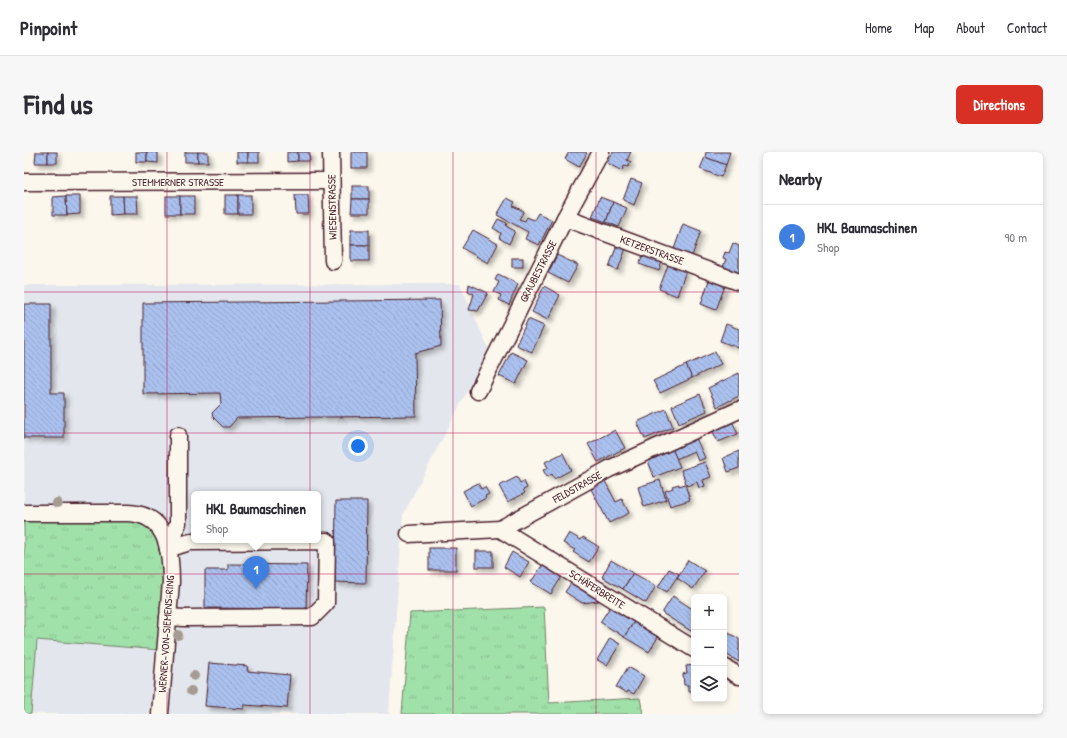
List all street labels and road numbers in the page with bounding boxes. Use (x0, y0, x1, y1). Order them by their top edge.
street label: WIESENSTRASSE (324, 174, 340, 240)
street label: STEMMERNER STRASSE (132, 175, 224, 189)
street label: KETZERSTRASSE (618, 232, 686, 268)
street label: GRAUBESTRASSE (516, 238, 560, 304)
street label: FELDSTRASSE (549, 468, 604, 507)
street label: SCHÄFERBREITE (566, 566, 628, 612)
street label: WERNER-VON-SIEMENS-RING (155, 574, 177, 693)

